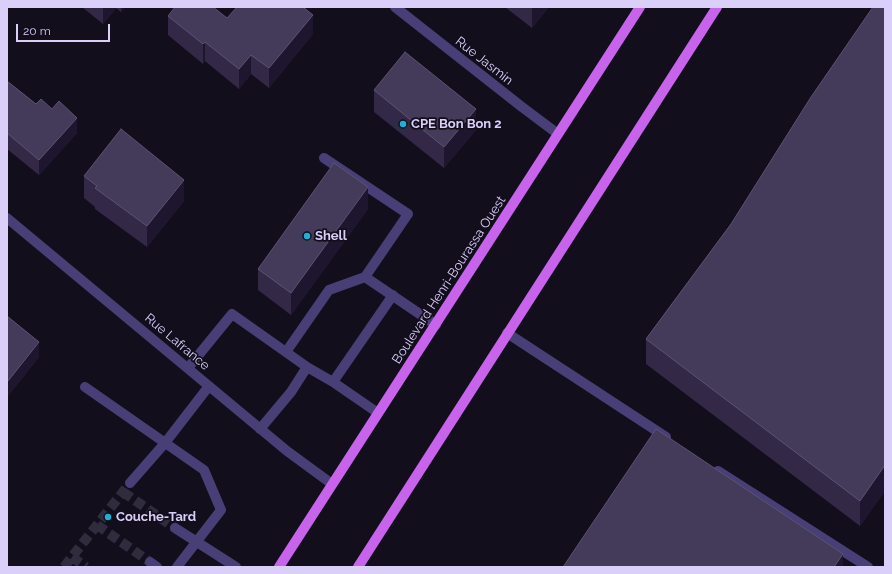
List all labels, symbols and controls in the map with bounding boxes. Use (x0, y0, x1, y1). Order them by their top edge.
scale bar (18, 16, 112, 42)
text: 20 m (23, 24, 51, 38)
street label: Rue Jasmin (452, 34, 516, 88)
place label: CPE Bon Bon 2 (411, 116, 502, 132)
marker: CPE Bon Bon 2 (398, 119, 408, 129)
street label: Boulevard Henri-Bourassa Ouest (389, 193, 509, 367)
place label: Shell (315, 228, 347, 244)
marker: Shell (302, 231, 312, 241)
street label: Rue Lafrance (141, 310, 213, 374)
place label: Couche-Tard (116, 509, 196, 525)
marker: Couche-Tard (103, 512, 113, 522)

